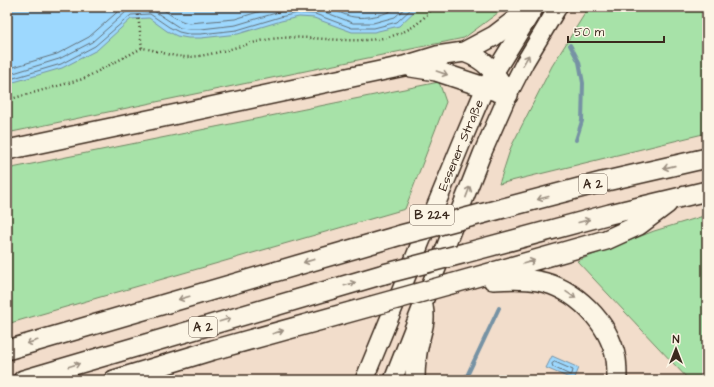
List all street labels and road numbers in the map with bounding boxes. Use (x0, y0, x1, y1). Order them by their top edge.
street label: Essener Straße (434, 97, 488, 194)
road number: A 2 (579, 174, 607, 194)
road number: B 224 (410, 205, 454, 225)
road number: A 2 (189, 317, 217, 337)

